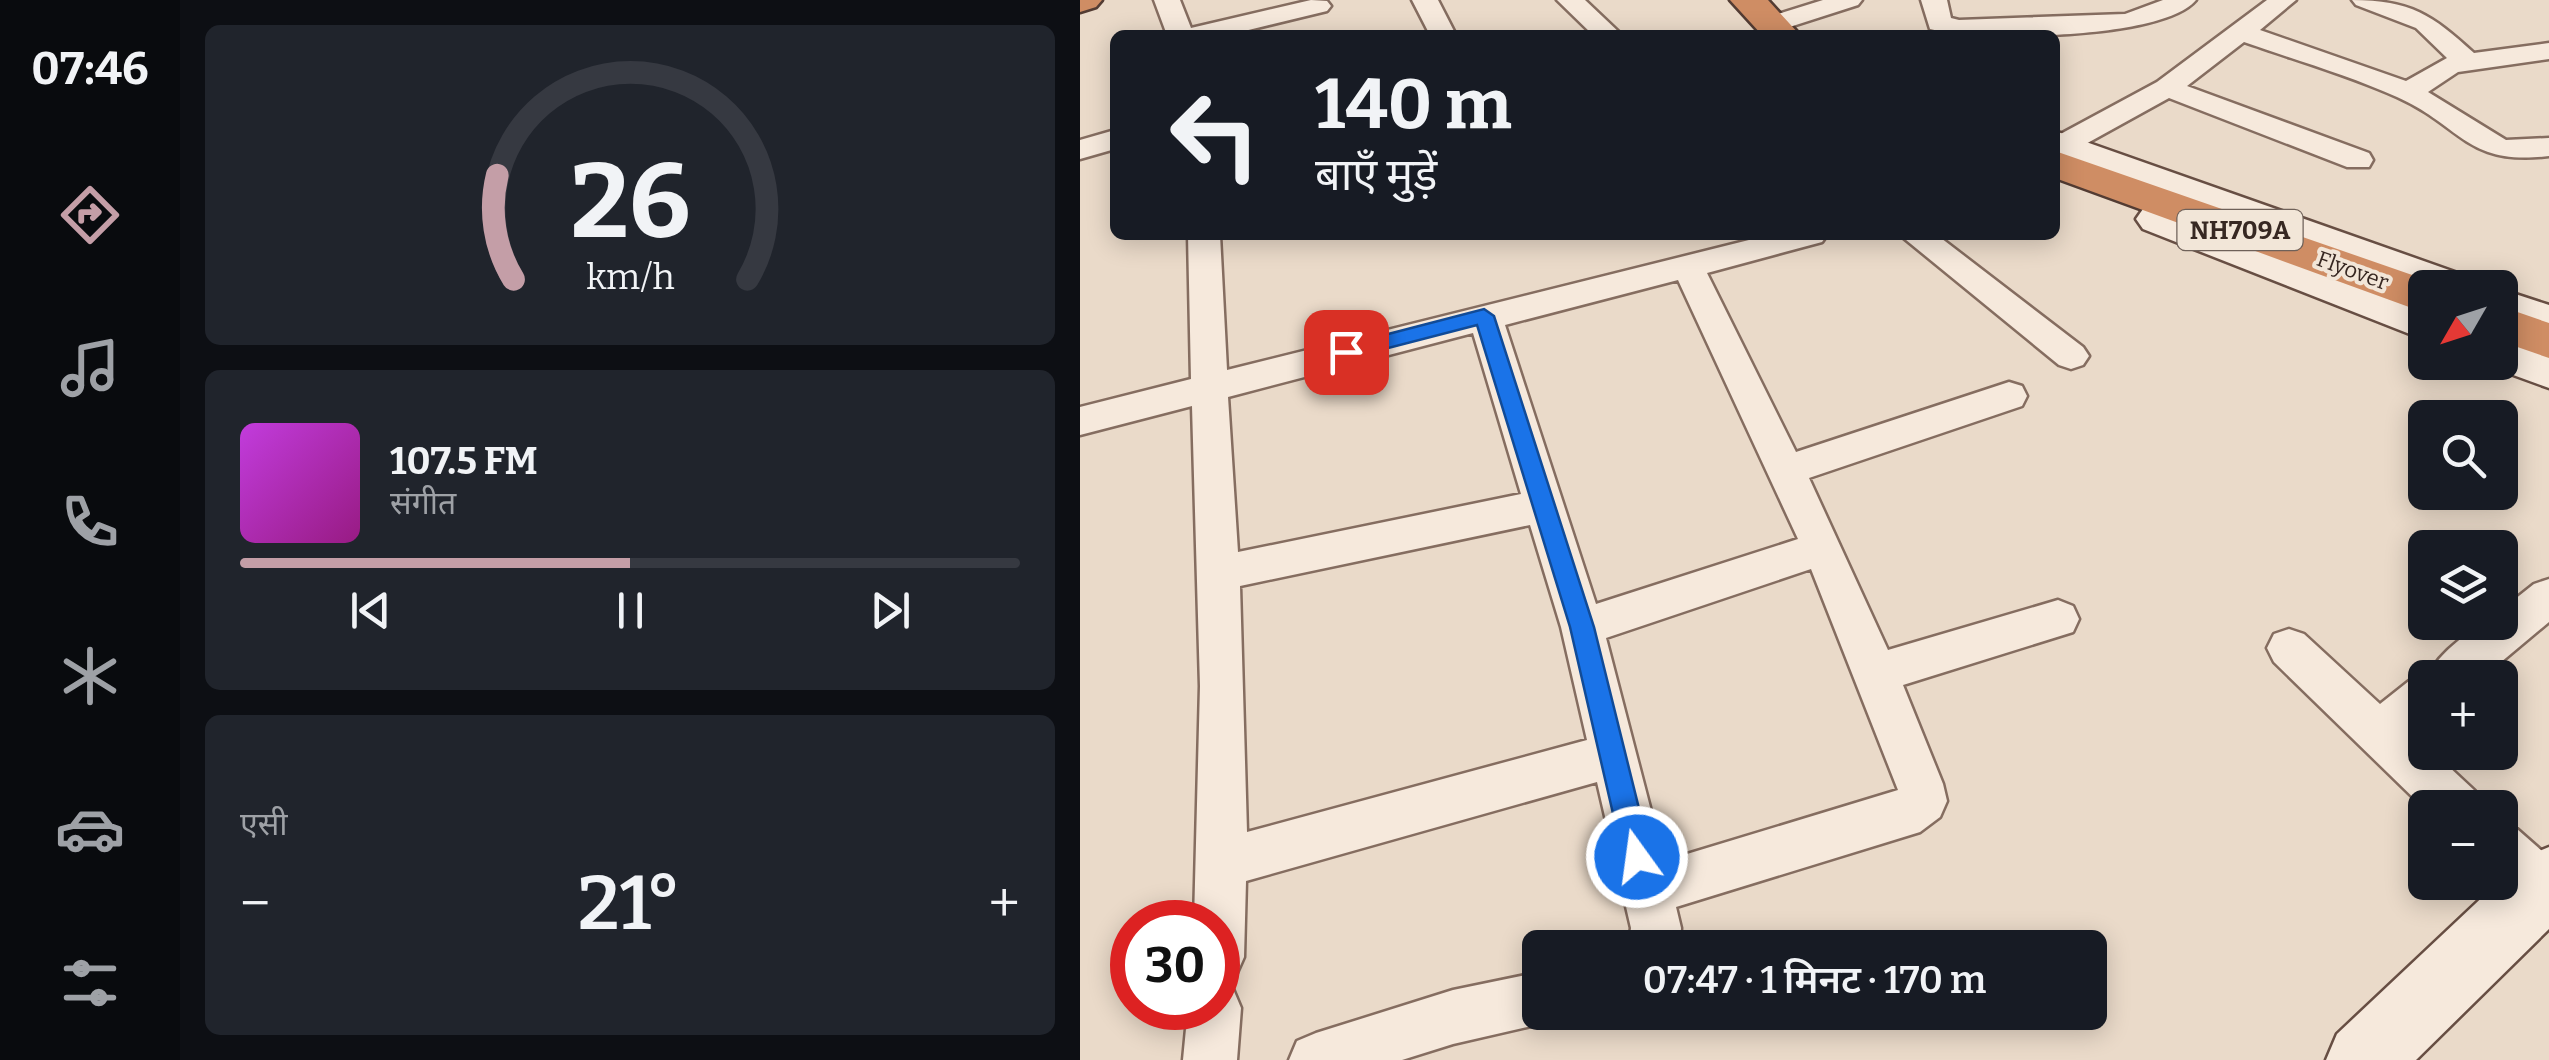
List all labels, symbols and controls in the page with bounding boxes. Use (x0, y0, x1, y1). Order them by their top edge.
text: 07:46 (31, 42, 149, 96)
text: 140 m (1315, 63, 1512, 147)
icon: left (1150, 70, 1280, 200)
text: 26 (570, 140, 690, 265)
text: बाएँ मुड़ें (1315, 148, 1437, 202)
icon: directions (55, 180, 125, 250)
road number: NH709A (2178, 210, 2302, 250)
street label: Flyover (2313, 245, 2393, 296)
text: km/h (586, 256, 674, 298)
north arrow (2408, 270, 2518, 380)
map controls (2408, 270, 2518, 900)
pin (1304, 310, 1389, 395)
icon: arrive (1319, 325, 1374, 380)
icon: music (55, 333, 125, 403)
button: search (2408, 400, 2518, 510)
text: 107.5 FM (390, 438, 538, 484)
text: संगीत (390, 484, 456, 522)
icon: phone (55, 487, 125, 557)
button: layers (2408, 530, 2518, 640)
icon: previous (343, 583, 398, 638)
icon: pause (603, 583, 658, 638)
icon: next (863, 583, 918, 638)
icon: climate (55, 641, 125, 711)
button: + (2408, 660, 2518, 770)
button: − (2408, 790, 2518, 900)
icon: car (55, 794, 125, 864)
text: एसी (240, 805, 288, 843)
position arrow (1585, 805, 1689, 909)
text: 21° (578, 859, 681, 949)
text: − (240, 871, 270, 937)
text: + (989, 871, 1020, 937)
speed limit sign: 30 (1110, 900, 1240, 1030)
icon: filters (55, 948, 125, 1018)
text: 07:47 · 1 मिनट · 170 m (1643, 957, 1986, 1003)

